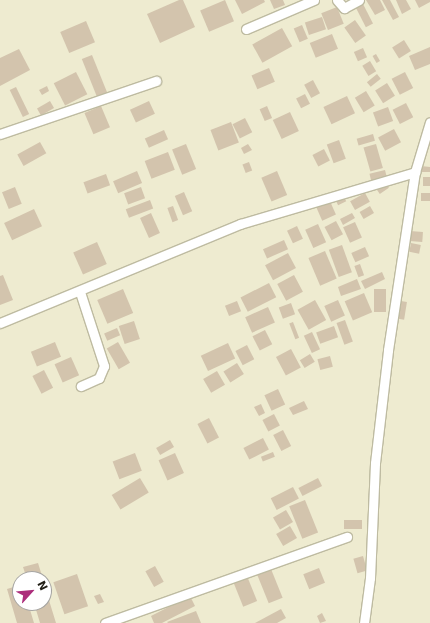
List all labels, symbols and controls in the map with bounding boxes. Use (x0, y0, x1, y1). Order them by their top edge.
north arrow (12, 571, 52, 611)
text: N (34, 579, 50, 593)

